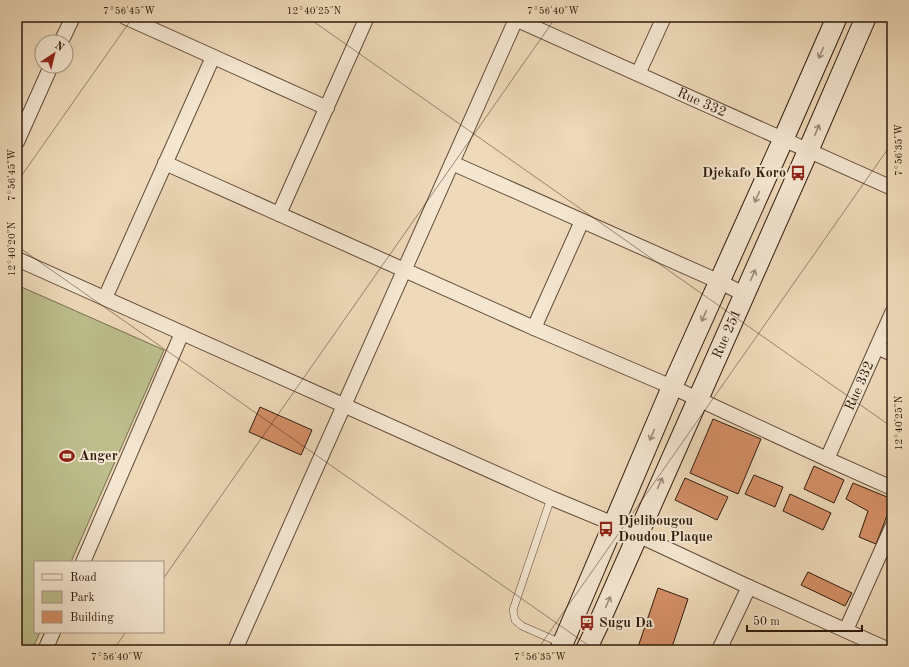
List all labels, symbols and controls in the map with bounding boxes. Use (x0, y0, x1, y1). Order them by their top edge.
text: 7°56'45"W (103, 6, 155, 16)
text: 12°40'25"N (287, 6, 342, 16)
text: 7°56'40"W (527, 6, 579, 16)
north arrow (34, 34, 74, 74)
text: N (52, 40, 66, 54)
one-way arrow (817, 46, 824, 58)
street label: Rue 332 (675, 85, 728, 120)
text: 7°56'35"W (894, 124, 904, 176)
one-way arrow (814, 125, 821, 137)
text: 7°56'45"W (7, 149, 17, 201)
bus stop icon: Djekafo Koro (789, 164, 807, 182)
place label: Djekafo Koro (702, 166, 786, 180)
one-way arrow (753, 191, 761, 203)
text: 12°40'20"N (7, 221, 17, 276)
one-way arrow (750, 269, 757, 281)
street label: Rue 251 (710, 307, 744, 361)
one-way arrow (700, 310, 707, 322)
street label: Rue 332 (843, 359, 877, 413)
text: 12°40'25"N (894, 395, 904, 450)
one-way arrow (647, 428, 655, 440)
sports icon: Anger (58, 447, 76, 465)
place label: Anger (79, 449, 118, 463)
one-way arrow (657, 477, 665, 489)
place label: Djelibougou Doudou Plaque (618, 514, 713, 544)
bus stop icon: Djelibougou Doudou Plaque (597, 520, 615, 538)
legend (34, 561, 164, 633)
text: Road (70, 572, 97, 584)
text: Park (70, 592, 95, 604)
one-way arrow (605, 596, 612, 608)
scale bar (747, 607, 862, 633)
text: Building (70, 612, 114, 624)
bus stop icon: Sugu Da (578, 614, 596, 632)
text: 50 m (753, 615, 780, 628)
place label: Sugu Da (599, 616, 653, 630)
text: 7°56'40"W (91, 652, 143, 662)
text: 7°56'35"W (514, 652, 566, 662)

